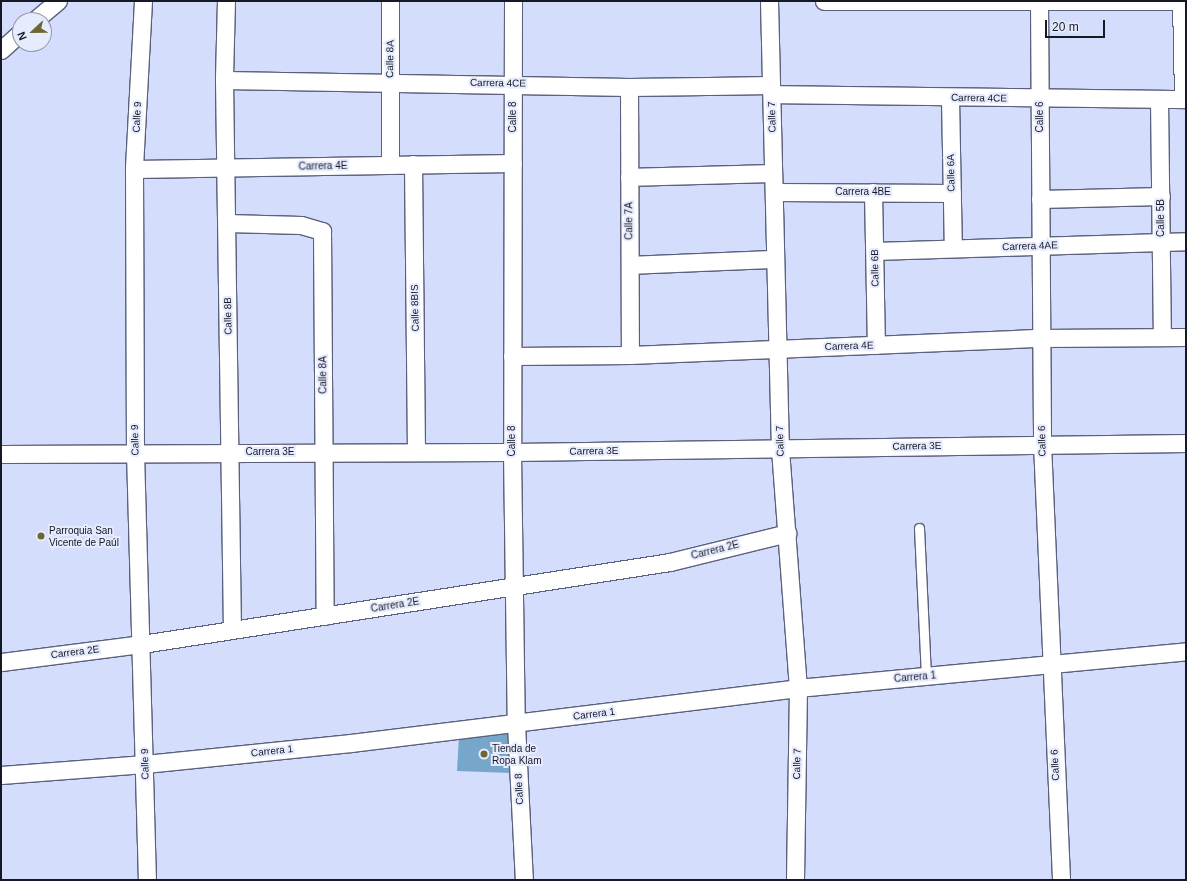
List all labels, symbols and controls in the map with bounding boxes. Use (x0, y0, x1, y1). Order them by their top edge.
north arrow (12, 12, 52, 52)
scale bar (1047, 12, 1107, 38)
text: 20 m (1052, 20, 1079, 34)
text: N (15, 30, 29, 42)
street label: Calle 8A (384, 40, 396, 78)
street label: Carrera 4CE (470, 77, 526, 89)
street label: Carrera 4CE (951, 92, 1007, 104)
street label: Calle 9 (130, 101, 144, 133)
street label: Calle 8 (507, 101, 519, 133)
street label: Calle 7 (766, 101, 778, 133)
street label: Calle 6 (1034, 101, 1046, 133)
street label: Calle 6A (945, 154, 957, 192)
street label: Carrera 4E (298, 160, 348, 172)
street label: Carrera 4BE (835, 186, 891, 198)
street label: Calle 5B (1155, 199, 1167, 237)
street label: Calle 7A (623, 202, 635, 240)
street label: Carrera 4AE (1002, 239, 1058, 253)
street label: Calle 6B (869, 249, 881, 287)
street label: Calle 8BIS (409, 284, 421, 332)
street label: Calle 8B (222, 297, 234, 335)
street label: Carrera 4E (824, 339, 874, 353)
street label: Calle 8A (317, 356, 329, 394)
street label: Calle 9 (129, 424, 141, 456)
street label: Calle 8 (506, 425, 518, 457)
street label: Calle 7 (773, 425, 787, 457)
street label: Calle 6 (1036, 425, 1048, 457)
street label: Carrera 3E (892, 440, 942, 452)
street label: Carrera 3E (569, 445, 619, 457)
street label: Carrera 3E (246, 446, 294, 458)
place label: Parroquia San Vicente de Paúl (49, 524, 119, 548)
marker: Parroquia San Vicente de Paúl (36, 531, 46, 541)
street label: Carrera 2E (690, 538, 740, 562)
street label: Carrera 2E (370, 595, 420, 615)
street label: Carrera 2E (50, 643, 100, 661)
street label: Carrera 1 (893, 669, 937, 685)
street label: Carrera 1 (572, 705, 616, 723)
place label: Tienda de Ropa Klam (492, 742, 541, 766)
street label: Carrera 1 (250, 743, 294, 759)
street label: Calle 9 (139, 748, 151, 780)
street label: Calle 7 (791, 748, 803, 780)
marker: Tienda de Ropa Klam (479, 749, 489, 759)
street label: Calle 6 (1048, 749, 1062, 781)
street label: Calle 8 (512, 773, 526, 805)

